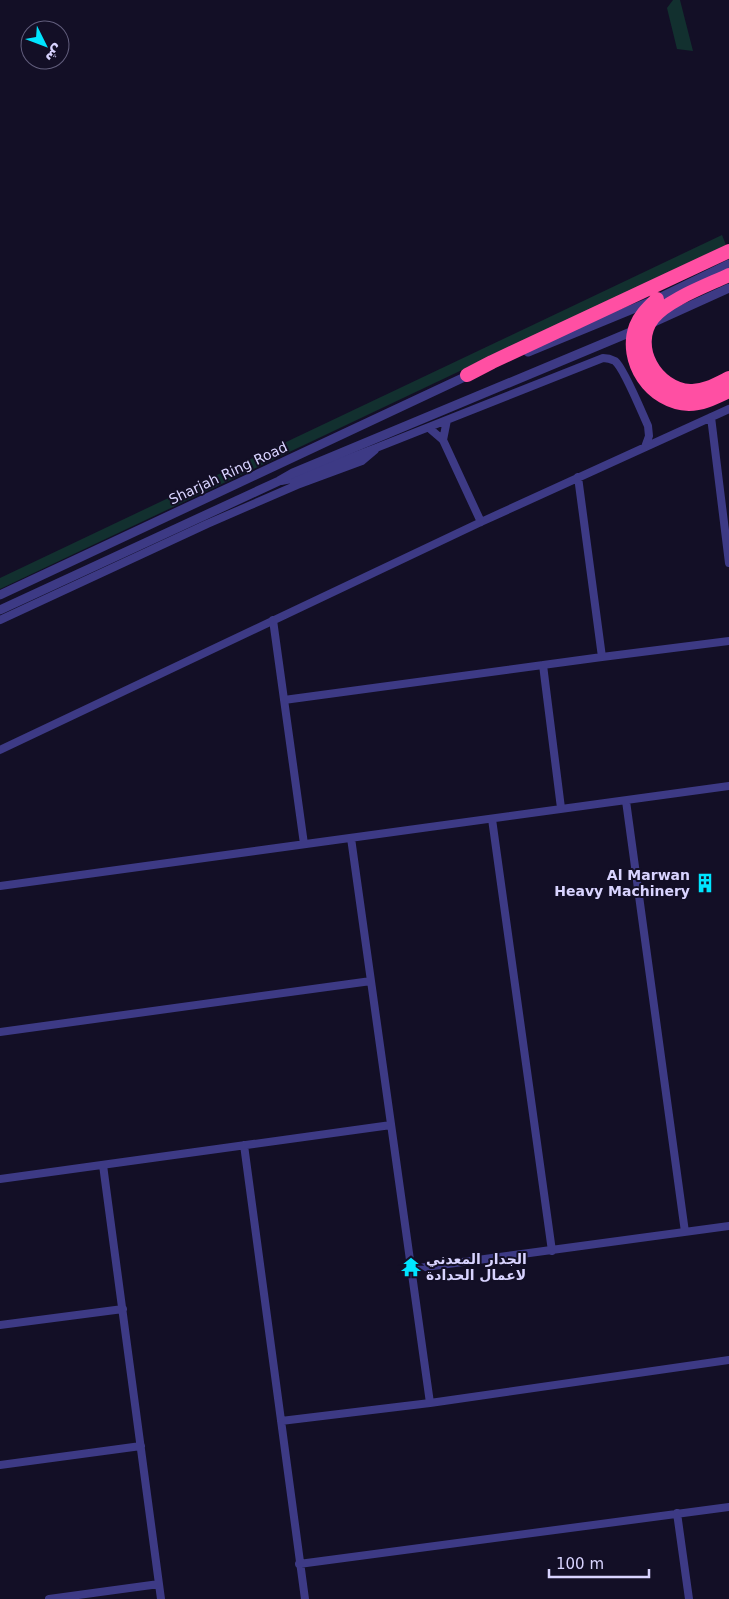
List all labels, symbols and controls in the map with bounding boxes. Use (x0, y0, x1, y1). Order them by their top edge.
north arrow (20, 20, 70, 70)
text: ش (42, 41, 67, 66)
street label: Sharjah Ring Road (166, 439, 290, 507)
place label: Al Marwan Heavy Machinery (554, 867, 690, 899)
building icon: Al Marwan Heavy Machinery (694, 872, 716, 894)
place label: الجدار المعدني لاعمال الحدادة (426, 1251, 527, 1283)
temple icon: الجدار المعدني لاعمال الحدادة (400, 1256, 422, 1278)
scale bar (549, 1546, 649, 1578)
text: 100 m (556, 1555, 604, 1573)

